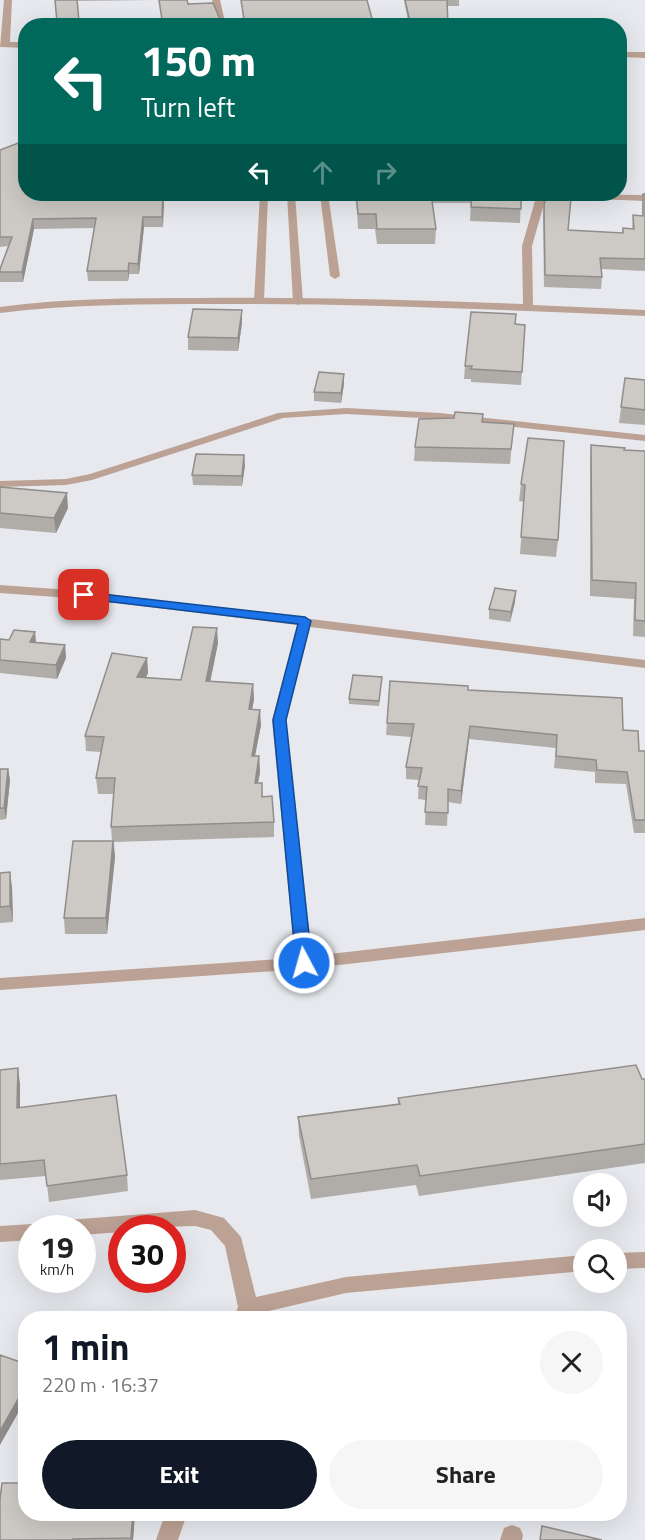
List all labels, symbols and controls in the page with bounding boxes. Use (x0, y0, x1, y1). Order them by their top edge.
text: 150 m (141, 28, 256, 92)
icon: left (42, 42, 120, 120)
text: Turn left (141, 86, 235, 127)
icon: left (243, 156, 276, 189)
icon: ahead (306, 156, 339, 189)
icon: right (369, 156, 402, 189)
pin (58, 569, 109, 620)
icon: arrive (67, 578, 100, 611)
position arrow (272, 931, 336, 995)
map controls (573, 1173, 627, 1293)
button: sound (573, 1173, 627, 1227)
speed limit sign: 30 (108, 1215, 186, 1293)
text: 19 (40, 1224, 74, 1270)
button: search (573, 1239, 627, 1293)
text: km/h (40, 1258, 74, 1281)
text: 1 min (42, 1319, 129, 1374)
button: close (540, 1331, 603, 1394)
text: 220 m · 16:37 (42, 1369, 159, 1400)
button: Exit (42, 1440, 317, 1509)
button: Share (329, 1440, 603, 1509)

